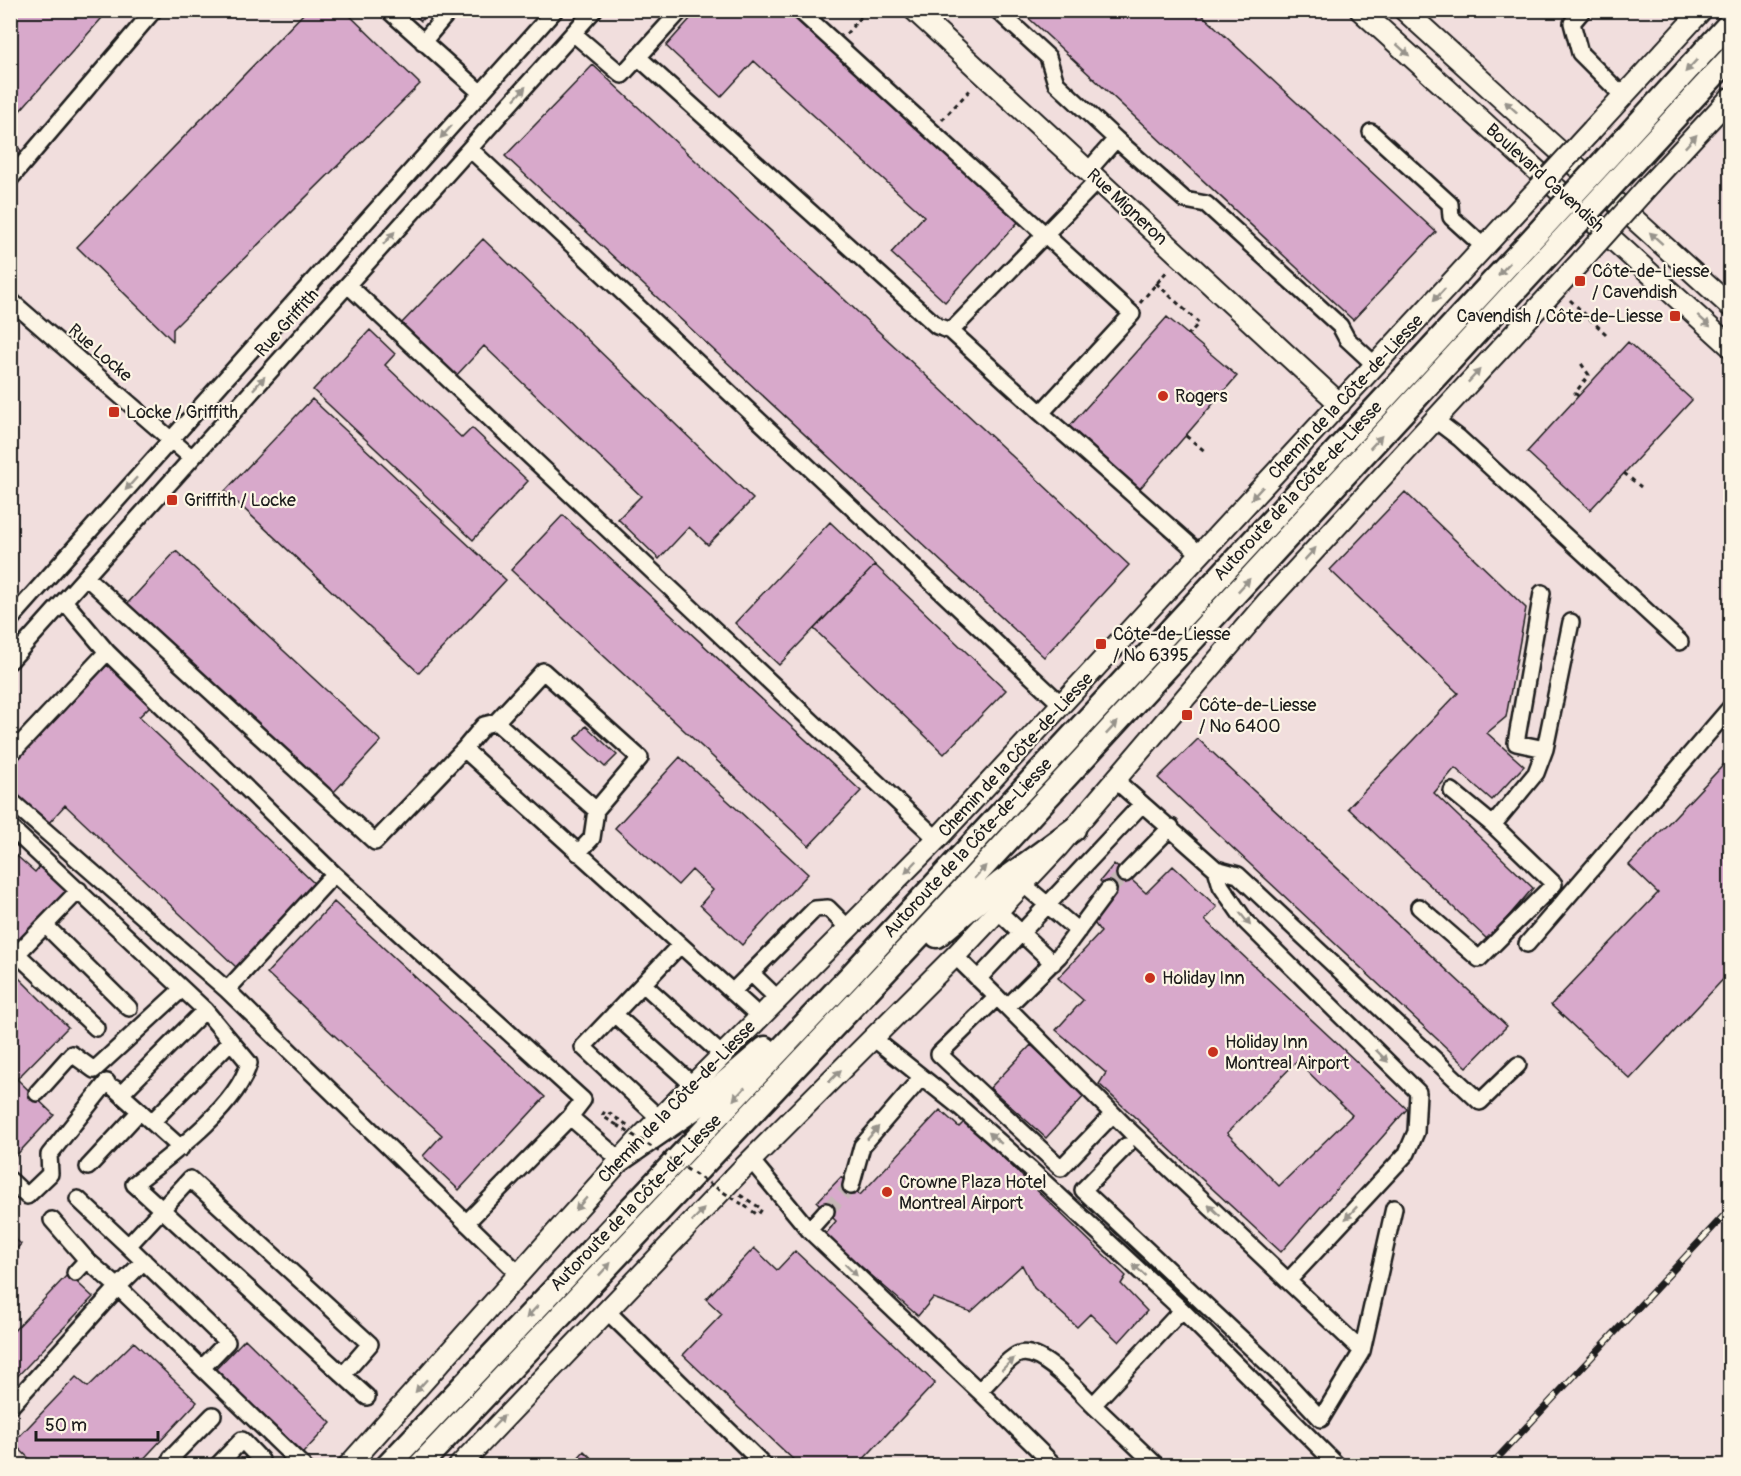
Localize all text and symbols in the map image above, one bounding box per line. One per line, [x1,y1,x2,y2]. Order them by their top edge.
one-way arrow [1395,43,1410,56]
one-way arrow [1685,58,1698,73]
one-way arrow [513,86,526,101]
one-way arrow [1504,101,1518,115]
street label: Boulevard Cavendish [1481,119,1609,237]
one-way arrow [439,125,453,140]
one-way arrow [1684,133,1698,148]
street label: Rue Migneron [1082,164,1172,250]
one-way arrow [382,231,395,246]
one-way arrow [1649,232,1664,245]
place label: Côte-de-Liesse / Cavendish [1592,260,1710,304]
one-way arrow [1498,261,1511,276]
marker: Côte-de-Liesse / Cavendish [1573,274,1587,288]
street label: Rue Griffith [250,284,324,362]
one-way arrow [1432,288,1446,303]
place label: Cavendish / Côte-de-Liesse [1456,305,1663,328]
marker: Cavendish / Côte-de-Liesse [1668,309,1682,323]
street label: Chemin de la Côte-de-Liesse [1264,310,1429,484]
one-way arrow [1696,314,1711,328]
street label: Rue Locke [63,319,137,387]
one-way arrow [1467,369,1481,384]
one-way arrow [252,376,266,391]
place label: Rogers [1175,385,1228,408]
marker: Rogers [1156,389,1170,403]
street label: Autoroute de la Côte-de-Liesse [1209,396,1388,586]
place label: Locke / Griffith [126,401,238,424]
marker: Locke / Griffith [107,405,121,419]
one-way arrow [1369,435,1382,450]
one-way arrow [125,476,138,492]
one-way arrow [1251,485,1264,500]
place label: Griffith / Locke [184,489,296,512]
marker: Griffith / Locke [165,493,179,507]
one-way arrow [1303,546,1317,561]
one-way arrow [1237,578,1251,593]
place label: Côte-de-Liesse / No 6395 [1113,623,1231,667]
marker: Côte-de-Liesse / No 6395 [1094,637,1108,651]
street label: Chemin de la Côte-de-Liesse [934,668,1099,842]
place label: Côte-de-Liesse / No 6400 [1199,694,1317,738]
marker: Côte-de-Liesse / No 6400 [1180,708,1194,722]
one-way arrow [1105,721,1119,736]
street label: Autoroute de la Côte-de-Liesse [879,753,1058,943]
one-way arrow [904,860,918,874]
one-way arrow [972,865,986,879]
one-way arrow [1238,911,1250,926]
place label: Holiday Inn [1162,967,1245,990]
marker: Holiday Inn [1143,971,1157,985]
street label: Chemin de la Côte-de-Liesse [593,1016,761,1188]
place label: Holiday Inn Montreal Airport [1225,1031,1350,1075]
marker: Holiday Inn Montreal Airport [1206,1045,1220,1059]
one-way arrow [1375,1049,1389,1063]
one-way arrow [827,1070,841,1084]
one-way arrow [733,1086,746,1101]
street label: Autoroute de la Côte-de-Liesse [545,1109,727,1296]
one-way arrow [866,1126,879,1141]
one-way arrow [988,1131,1003,1145]
place label: Crowne Plaza Hotel Montreal Airport [899,1171,1047,1215]
marker: Crowne Plaza Hotel Montreal Airport [880,1185,894,1199]
one-way arrow [575,1196,588,1211]
one-way arrow [1208,1204,1222,1218]
one-way arrow [1345,1205,1359,1219]
one-way arrow [690,1208,704,1222]
one-way arrow [598,1262,612,1277]
one-way arrow [844,1263,859,1277]
one-way arrow [1132,1264,1146,1278]
one-way arrow [525,1304,539,1319]
one-way arrow [1000,1357,1014,1371]
one-way arrow [414,1379,428,1394]
scale bar [36,1404,158,1442]
text: 50 m [45,1414,87,1437]
one-way arrow [491,1415,505,1430]

